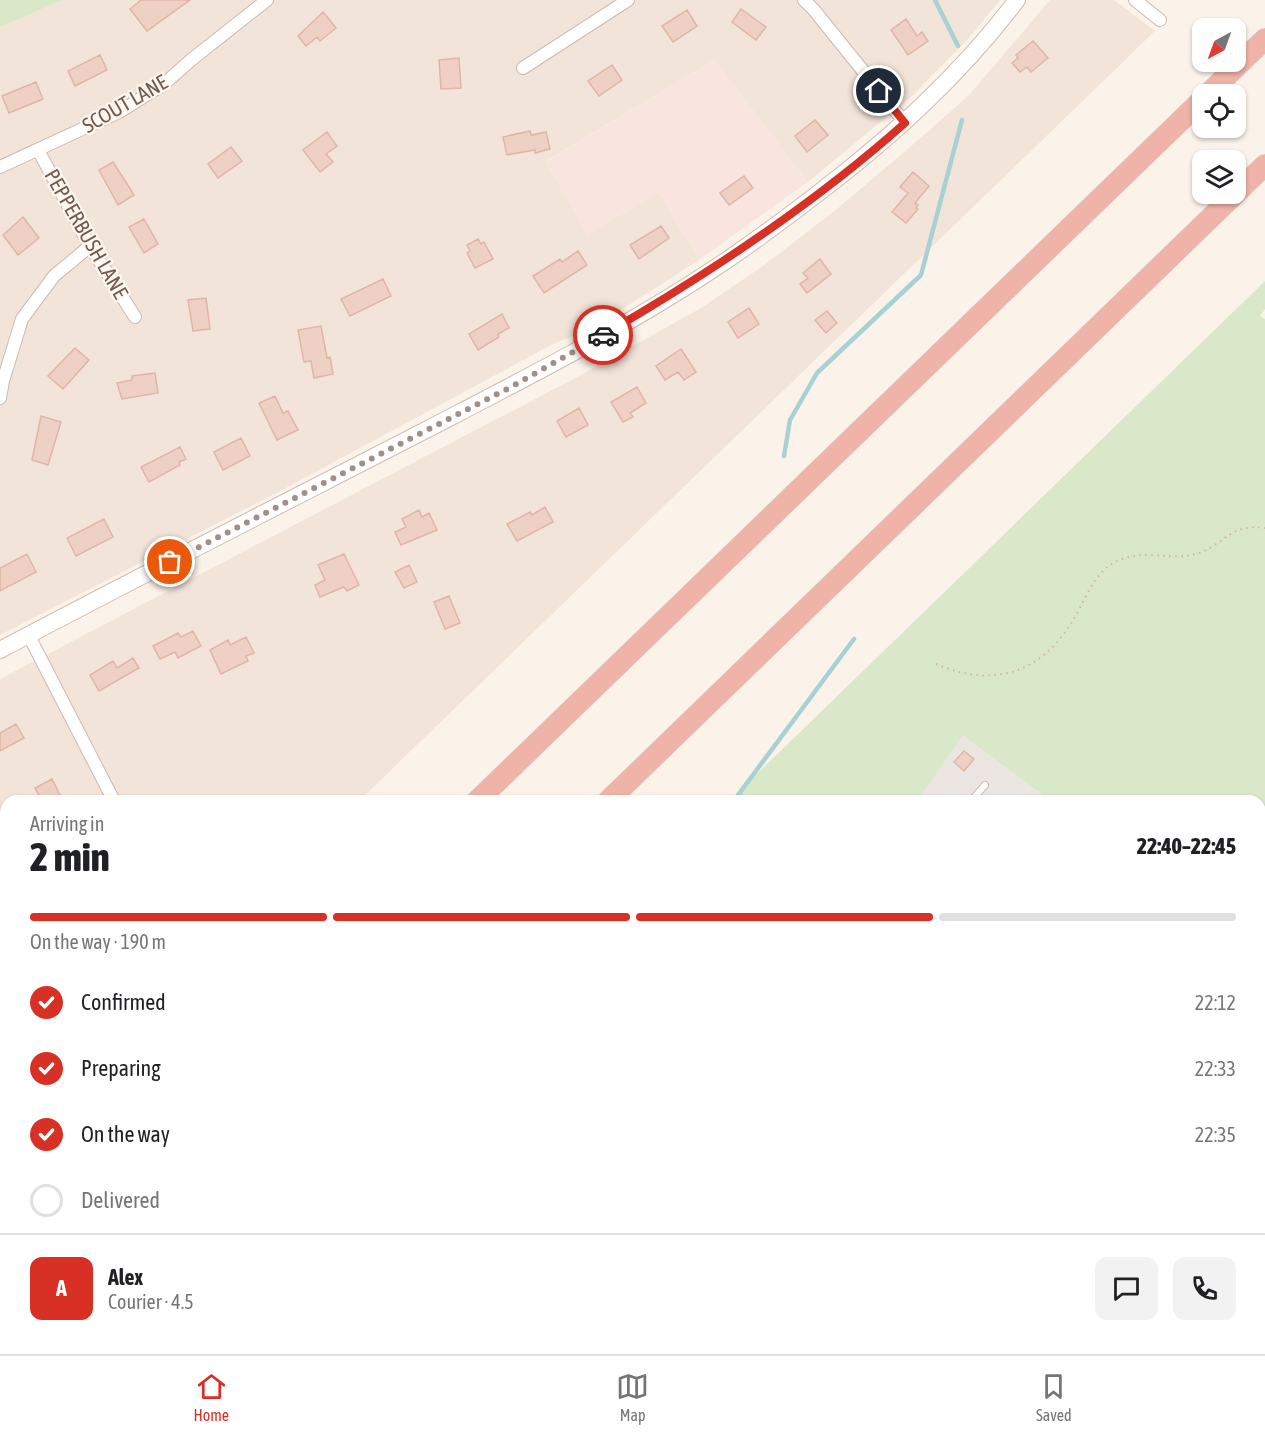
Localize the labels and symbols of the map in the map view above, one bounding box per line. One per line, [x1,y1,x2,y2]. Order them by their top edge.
north arrow [1192,18,1246,72]
pin [853,65,904,116]
street label: SCOUT LANE [78,69,171,137]
street label: PEPPERBUSH LANE [40,165,134,302]
courier [573,305,633,365]
pin [144,536,195,587]

